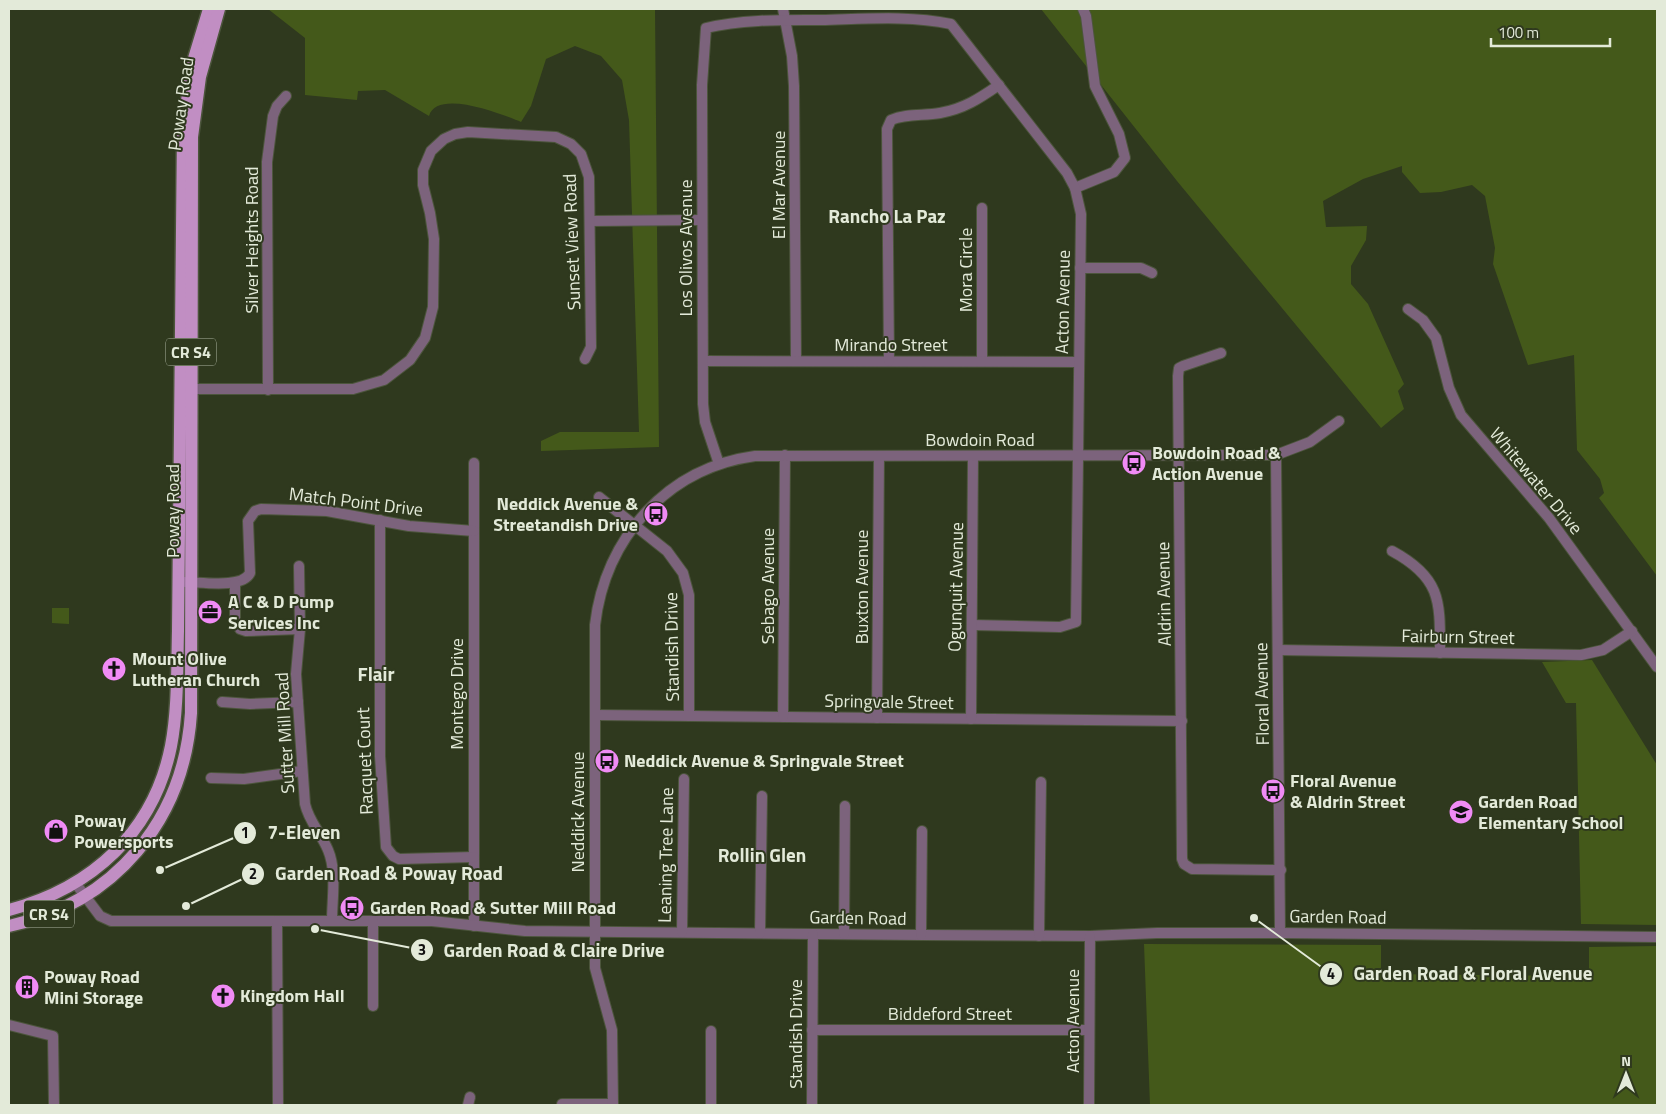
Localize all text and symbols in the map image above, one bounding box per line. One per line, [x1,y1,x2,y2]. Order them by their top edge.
scale bar [1491,15,1610,47]
text: 100 m [1498,21,1539,44]
street label: Poway Road [161,55,200,152]
street label: El Mar Avenue [765,131,792,239]
street label: Silver Heights Road [238,166,265,314]
street label: Sunset View Road [556,173,587,311]
street label: Los Olivos Avenue [672,180,699,316]
district label: Rancho La Paz [828,201,946,230]
street label: Mora Circle [952,228,979,312]
street label: Acton Avenue [1048,250,1077,354]
street label: Mirando Street [834,331,948,358]
road number: CR S4 [166,338,216,366]
street label: Whitewater Drive [1483,421,1589,540]
street label: Bowdoin Road [925,426,1035,453]
place label: Bowdoin Road & Action Avenue [1152,439,1281,487]
bus stop icon: Bowdoin Road & Action Avenue [1121,450,1147,476]
street label: Poway Road [159,464,186,558]
street label: Match Point Drive [287,480,425,523]
place label: Neddick Avenue & Streetandish Drive [493,490,638,538]
bus stop icon: Neddick Avenue & Streetandish Drive [643,501,669,527]
street label: Ogunquit Avenue [941,522,970,652]
street label: Sebago Avenue [754,528,781,644]
street label: Buxton Avenue [848,530,875,644]
street label: Aldrin Avenue [1149,542,1178,646]
place label: A C & D Pump Services Inc [228,588,334,636]
street label: Standish Drive [657,592,686,702]
office icon: A C & D Pump Services Inc [197,599,223,625]
street label: Fairburn Street [1401,622,1516,651]
street label: Montego Drive [443,638,470,750]
street label: Floral Avenue [1247,642,1276,746]
place label: Mount Olive Lutheran Church [132,645,260,693]
church icon: Mount Olive Lutheran Church [101,656,127,682]
district label: Flair [358,659,394,688]
street label: Sutter Mill Road [268,672,301,794]
street label: Springvale Street [824,687,955,716]
street label: Racquet Court [349,706,380,815]
place label: Neddick Avenue & Springvale Street [624,747,904,774]
bus stop icon: Neddick Avenue & Springvale Street [594,748,620,774]
street label: Neddick Avenue [564,752,591,872]
place label: Floral Avenue & Aldrin Street [1290,767,1406,815]
bus stop icon: Floral Avenue & Aldrin Street [1260,778,1286,804]
street label: Leaning Tree Lane [651,787,680,923]
place label: Garden Road Elementary School [1478,788,1623,836]
school or university icon: Garden Road Elementary School [1448,799,1474,825]
place label: Poway Powersports [74,807,174,855]
callout: 7-Eleven [232,816,351,850]
text: 7-Eleven [267,817,341,846]
shop icon: Poway Powersports [43,818,69,844]
text: 1 [241,821,249,844]
district label: Rollin Glen [718,840,806,869]
callout: Garden Road & Poway Road [240,857,513,891]
text: Garden Road & Poway Road [275,858,503,887]
text: 2 [249,862,257,885]
place label: Garden Road & Sutter Mill Road [370,894,616,921]
bus stop icon: Garden Road & Sutter Mill Road [339,895,365,921]
road number: CR S4 [24,901,74,928]
street label: Garden Road [1289,902,1387,931]
street label: Garden Road [809,903,907,932]
callout: Garden Road & Claire Drive [409,933,675,967]
text: Garden Road & Claire Drive [444,935,665,964]
text: 3 [418,938,426,961]
callout: Garden Road & Floral Avenue [1319,957,1603,991]
text: Garden Road & Floral Avenue [1353,958,1593,987]
text: 4 [1327,962,1335,985]
place label: Poway Road Mini Storage [44,963,143,1011]
street label: Acton Avenue [1059,969,1086,1073]
building icon: Poway Road Mini Storage [14,974,40,1000]
street label: Standish Drive [782,979,809,1089]
place label: Kingdom Hall [240,982,345,1009]
church icon: Kingdom Hall [210,983,236,1009]
street label: Biddeford Street [888,1000,1013,1027]
north arrow [1601,1049,1651,1099]
text: N [1621,1050,1631,1071]

